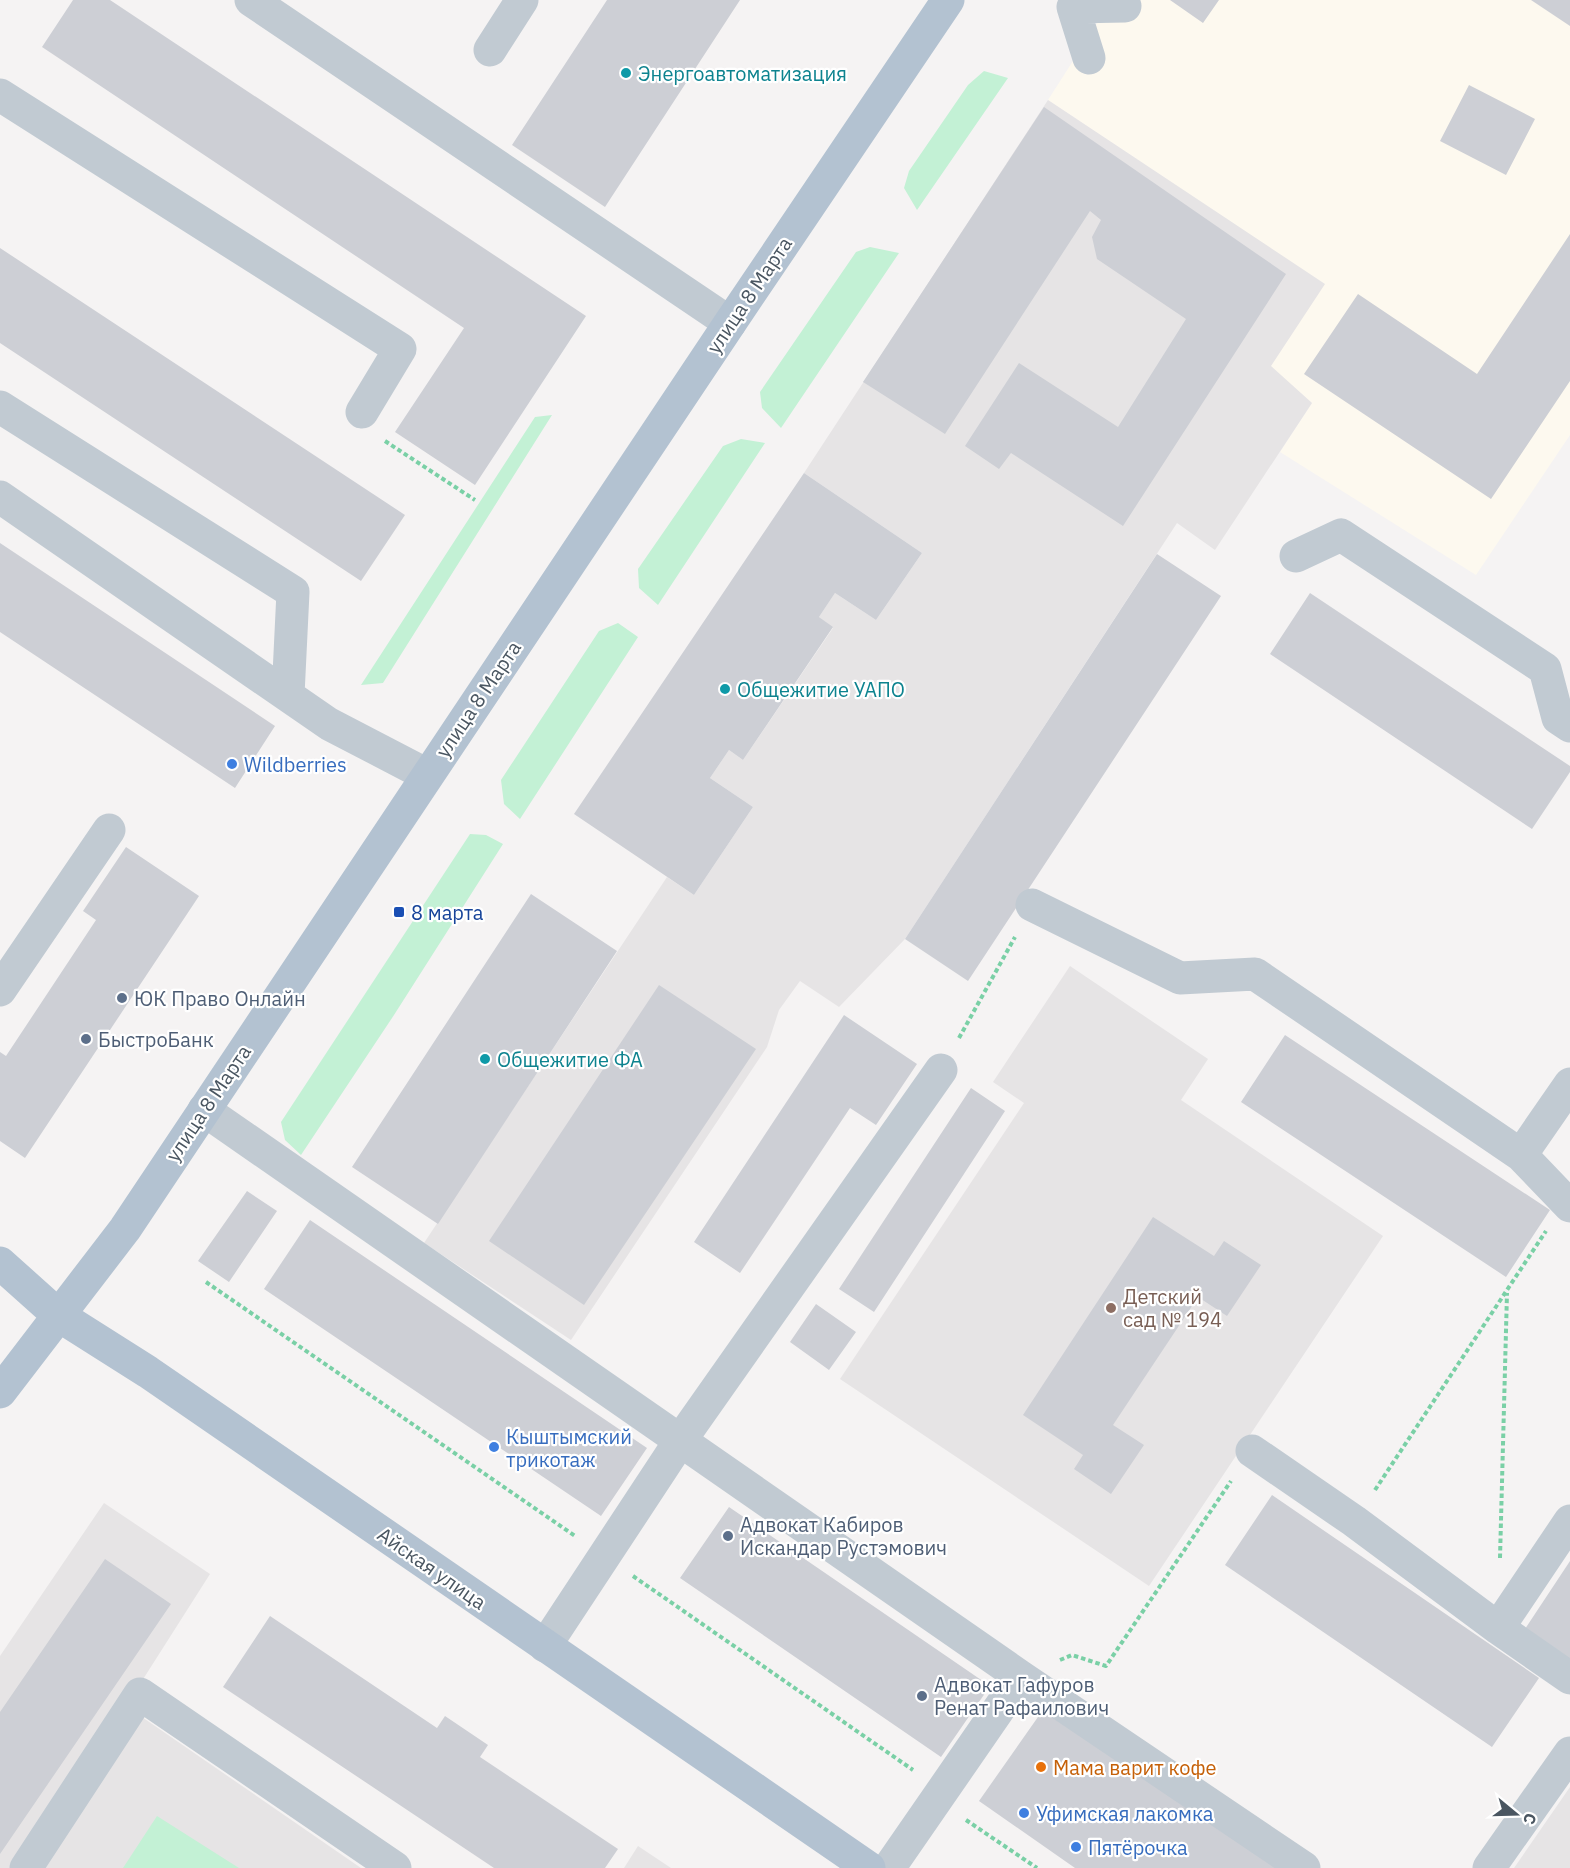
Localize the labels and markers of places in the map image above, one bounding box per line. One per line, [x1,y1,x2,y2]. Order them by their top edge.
place label: Энергоавтоматизация [638,60,847,87]
marker: Энергоавтоматизация [619,66,633,80]
place label: Общежитие УАПО [737,676,905,703]
marker: Общежитие УАПО [718,682,732,696]
place label: Wildberries [244,751,347,778]
marker: Wildberries [225,757,239,771]
place label: 8 марта [411,899,484,926]
marker: 8 марта [392,905,406,919]
place label: ЮК Право Онлайн [134,985,306,1012]
marker: ЮК Право Онлайн [115,991,129,1005]
place label: БыстроБанк [98,1026,214,1053]
marker: БыстроБанк [79,1032,93,1046]
place label: Общежитие ФА [497,1046,643,1073]
marker: Общежитие ФА [478,1052,492,1066]
place label: Детский сад № 194 [1123,1283,1222,1333]
marker: Детский сад № 194 [1104,1301,1118,1315]
place label: Кыштымский трикотаж [506,1423,632,1473]
marker: Кыштымский трикотаж [487,1440,501,1454]
place label: Адвокат Кабиров Искандар Рустэмович [740,1511,947,1561]
marker: Адвокат Кабиров Искандар Рустэмович [721,1529,735,1543]
place label: Адвокат Гафуров Ренат Рафаилович [934,1671,1109,1721]
marker: Адвокат Гафуров Ренат Рафаилович [915,1689,929,1703]
place label: Мама варит кофе [1053,1754,1216,1781]
marker: Мама варит кофе [1034,1760,1048,1774]
place label: Уфимская лакомка [1036,1800,1214,1827]
marker: Уфимская лакомка [1017,1806,1031,1820]
place label: Пятёрочка [1088,1834,1188,1861]
marker: Пятёрочка [1069,1840,1083,1854]

